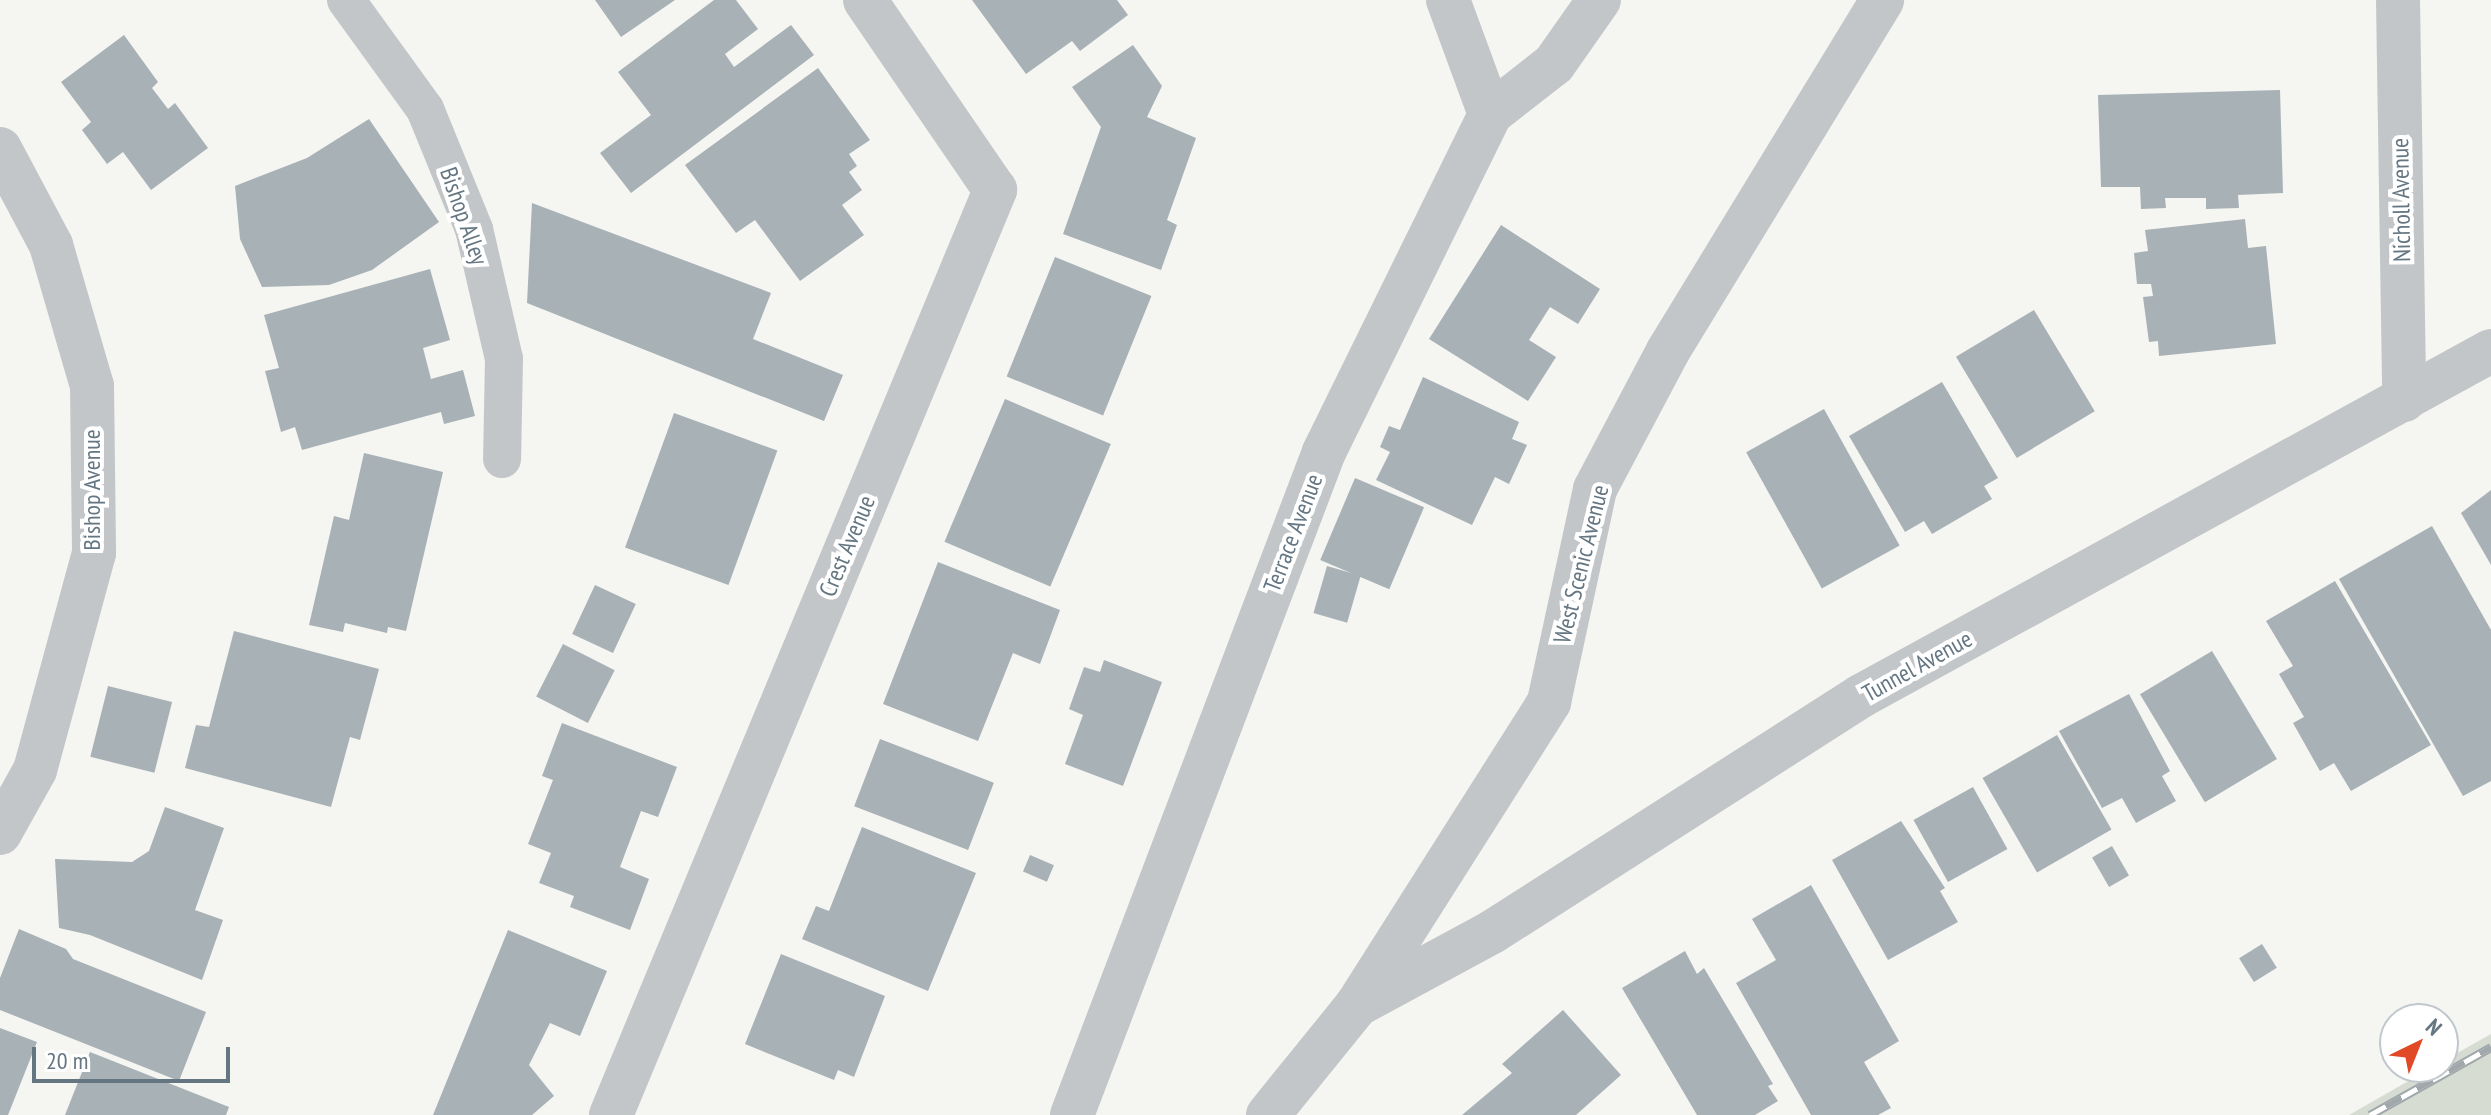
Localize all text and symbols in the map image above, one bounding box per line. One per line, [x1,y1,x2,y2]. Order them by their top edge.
street label: Nicholl Avenue [2386,137,2416,263]
street label: Bishop Alley [434,163,494,269]
street label: Bishop Avenue [78,429,106,551]
street label: Terrace Avenue [1257,470,1329,596]
street label: West Scenic Avenue [1547,481,1615,647]
street label: Crest Avenue [813,491,881,601]
street label: Tunnel Avenue [1857,624,1977,708]
north arrow [2379,1003,2459,1083]
text: N [2420,1013,2448,1041]
scale bar [36,1031,234,1081]
text: 20 m [46,1045,88,1076]

